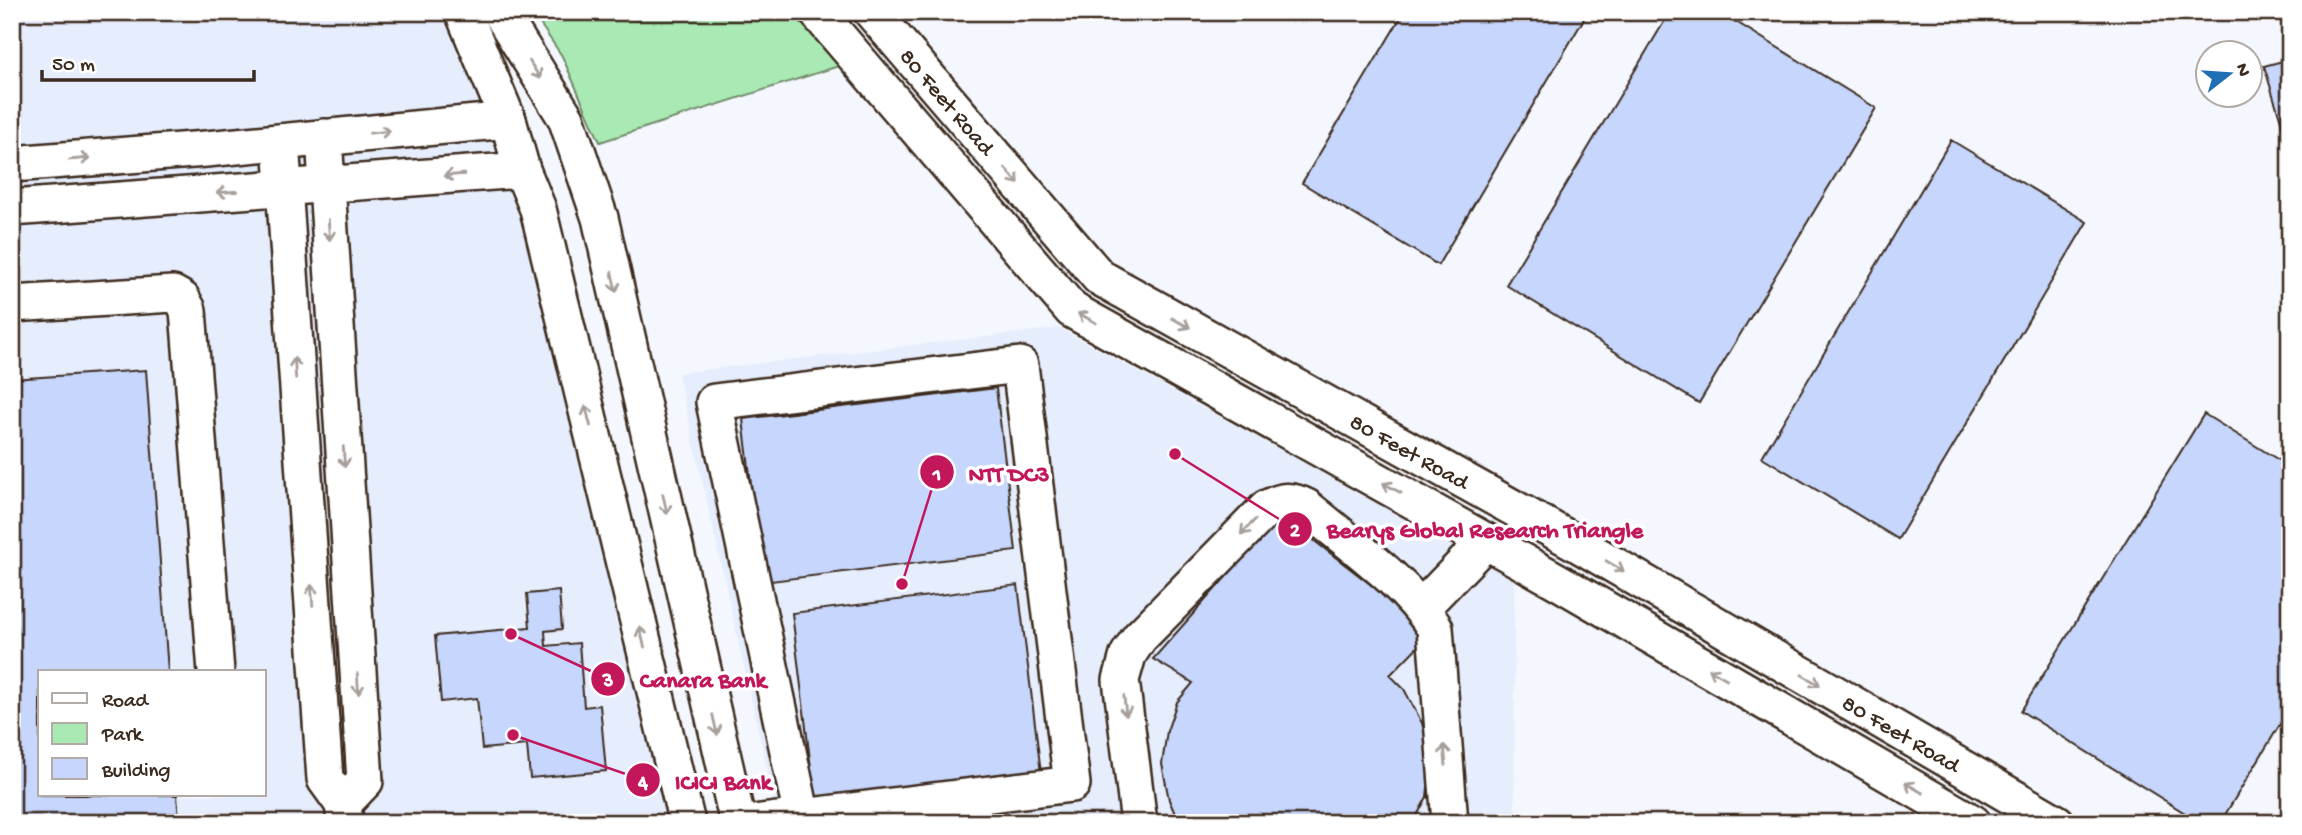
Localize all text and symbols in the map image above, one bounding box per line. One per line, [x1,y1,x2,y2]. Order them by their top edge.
scale bar [42,38,254,82]
north arrow [2194,38,2264,108]
street label: 80 Feet Road [892,44,1000,163]
text: 50 m [52,54,95,79]
one-way arrow [529,60,543,80]
text: N [2229,61,2255,79]
one-way arrow [368,125,391,138]
one-way arrow [68,152,91,165]
one-way arrow [1004,166,1020,184]
one-way arrow [443,169,466,182]
one-way arrow [217,186,239,199]
one-way arrow [323,218,336,241]
one-way arrow [608,270,622,293]
one-way arrow [1077,311,1098,324]
one-way arrow [1170,317,1191,330]
one-way arrow [288,357,301,380]
one-way arrow [581,406,594,428]
street label: 80 Feet Road [1344,410,1474,498]
one-way arrow [337,445,350,468]
callout: NTT DC3 [919,450,1063,495]
text: NTT DC3 [969,462,1049,491]
text: 1 [932,464,941,489]
one-way arrow [1383,481,1403,495]
one-way arrow [659,492,672,514]
callout: Bearys Global Research Triangle [1277,507,1657,552]
one-way arrow [1239,518,1256,535]
text: Bearys Global Research Triangle [1326,518,1645,547]
text: 2 [1290,520,1301,545]
one-way arrow [1604,559,1624,573]
one-way arrow [305,584,318,607]
one-way arrow [635,627,648,649]
callout: Canara Bank [590,657,780,702]
one-way arrow [1708,667,1728,681]
text: Canara Bank [640,668,769,697]
legend [38,670,266,796]
text: 3 [602,670,614,695]
one-way arrow [352,672,365,695]
one-way arrow [1801,673,1821,687]
text: Road [102,690,150,715]
street label: 80 Feet Road [1836,691,1965,781]
one-way arrow [1118,694,1131,717]
one-way arrow [709,713,723,736]
text: Park [101,724,145,749]
one-way arrow [1438,744,1451,767]
callout: ICICI Bank [626,758,786,803]
text: Building [101,760,171,785]
text: ICICI Bank [675,770,775,799]
text: 4 [637,772,649,797]
one-way arrow [1905,781,1925,795]

